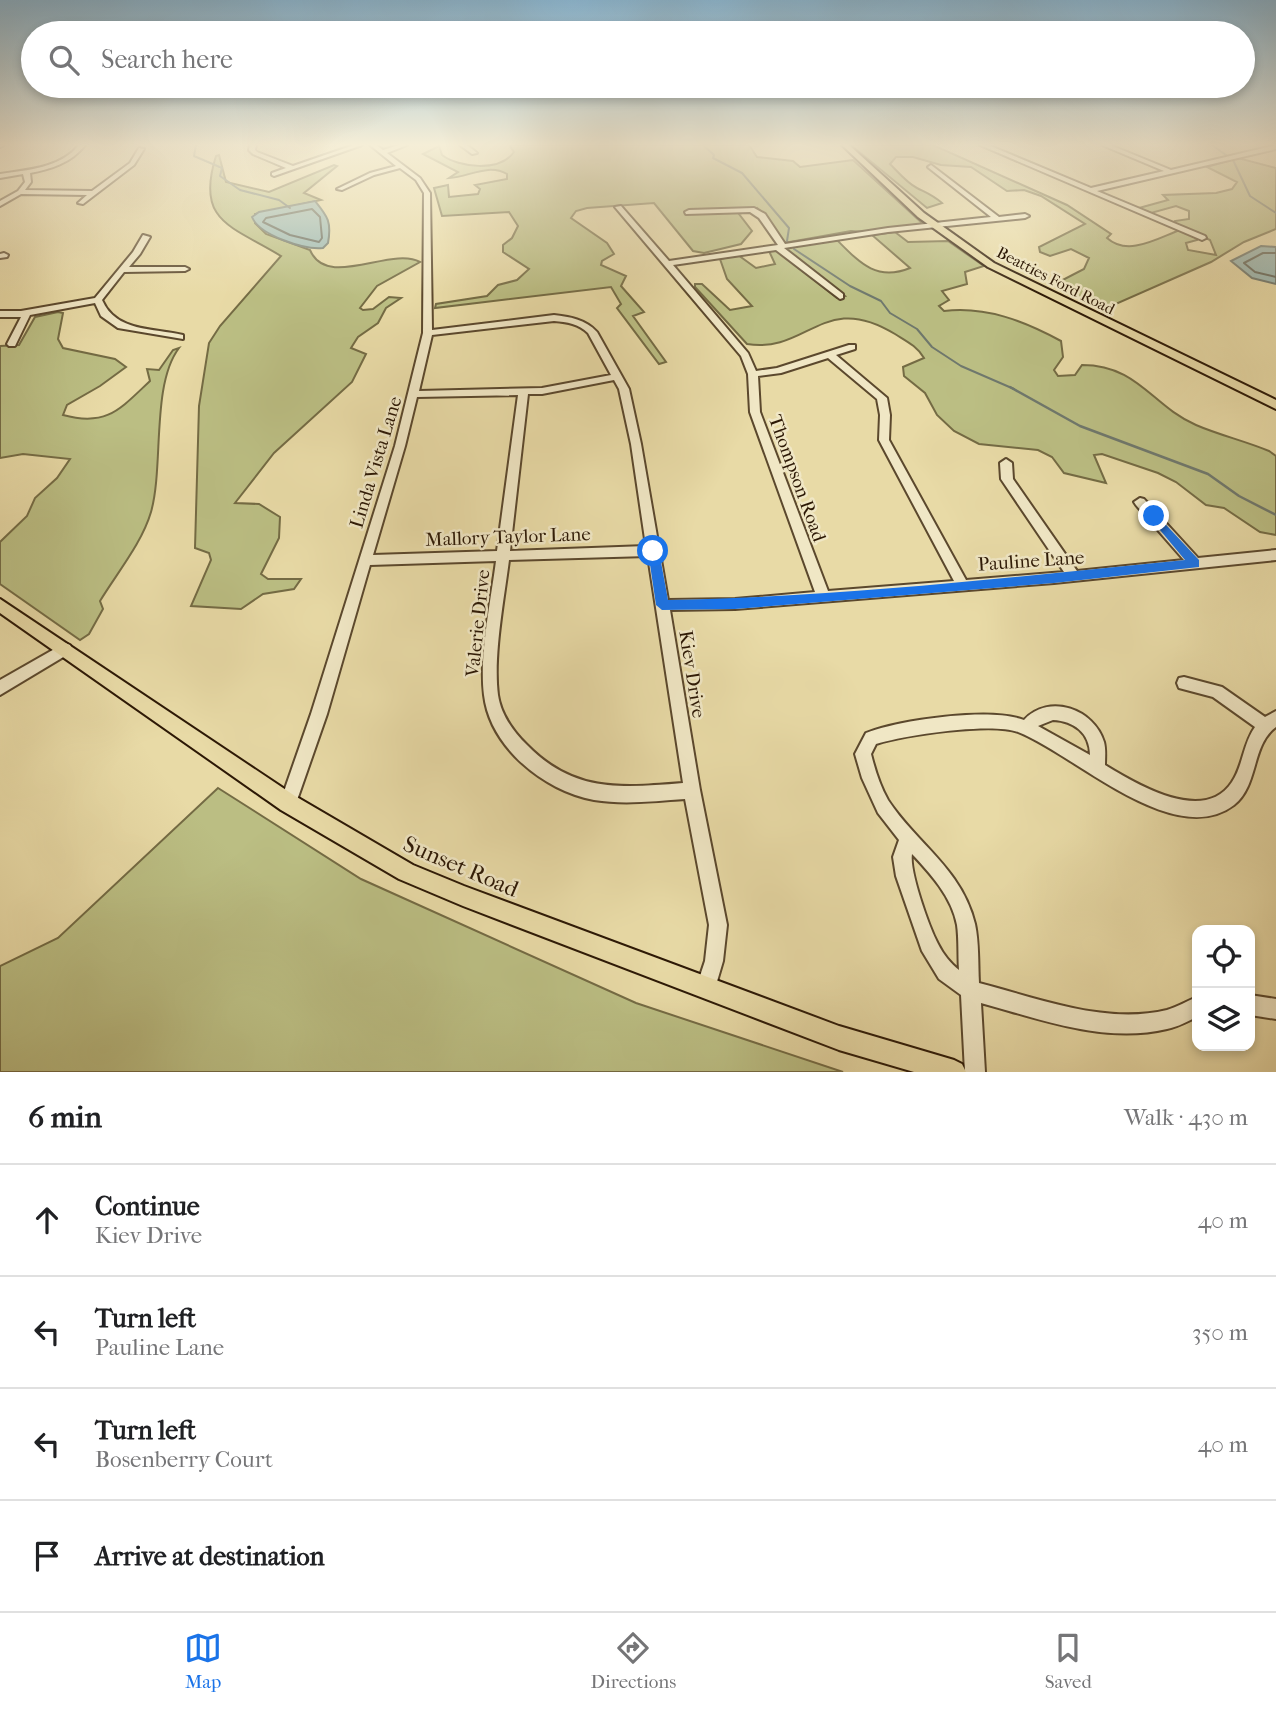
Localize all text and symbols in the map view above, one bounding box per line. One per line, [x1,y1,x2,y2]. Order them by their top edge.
search box [21,21,1255,98]
icon: search [45,41,83,79]
text: Search here [101,44,233,75]
street label: Beatties Ford Road [994,242,1118,319]
street label: Linda Vista Lane [345,394,406,531]
street label: Thompson Road [764,412,830,545]
route end [1138,500,1169,531]
street label: Mallory Taylor Lane [425,523,591,551]
route start [637,535,668,566]
street label: Pauline Lane [977,546,1085,576]
street label: Valerie Drive [461,568,495,679]
street label: Kiev Drive [674,629,710,720]
street label: Sunset Road [399,830,523,903]
map controls [1192,925,1255,1051]
button: locate [1192,925,1255,988]
button: layers [1192,988,1255,1051]
text: 6 min [28,1100,102,1135]
text: Walk · 430 m [1124,1104,1248,1131]
text: Continue [95,1191,200,1222]
icon: ahead [28,1201,66,1239]
text: 40 m [1198,1207,1248,1234]
text: Kiev Drive [95,1222,202,1249]
text: Turn left [95,1303,196,1334]
icon: left [28,1313,66,1351]
text: 350 m [1192,1319,1248,1346]
text: Pauline Lane [95,1334,224,1361]
text: Turn left [95,1415,196,1446]
icon: left [28,1425,66,1463]
text: 40 m [1198,1431,1248,1458]
text: Bosenberry Court [95,1446,273,1473]
icon: arrive [28,1537,66,1575]
text: Arrive at destination [95,1541,325,1572]
tab: Map [184,1629,222,1693]
tab: Directions [591,1629,676,1693]
tab: Saved [1045,1629,1092,1693]

